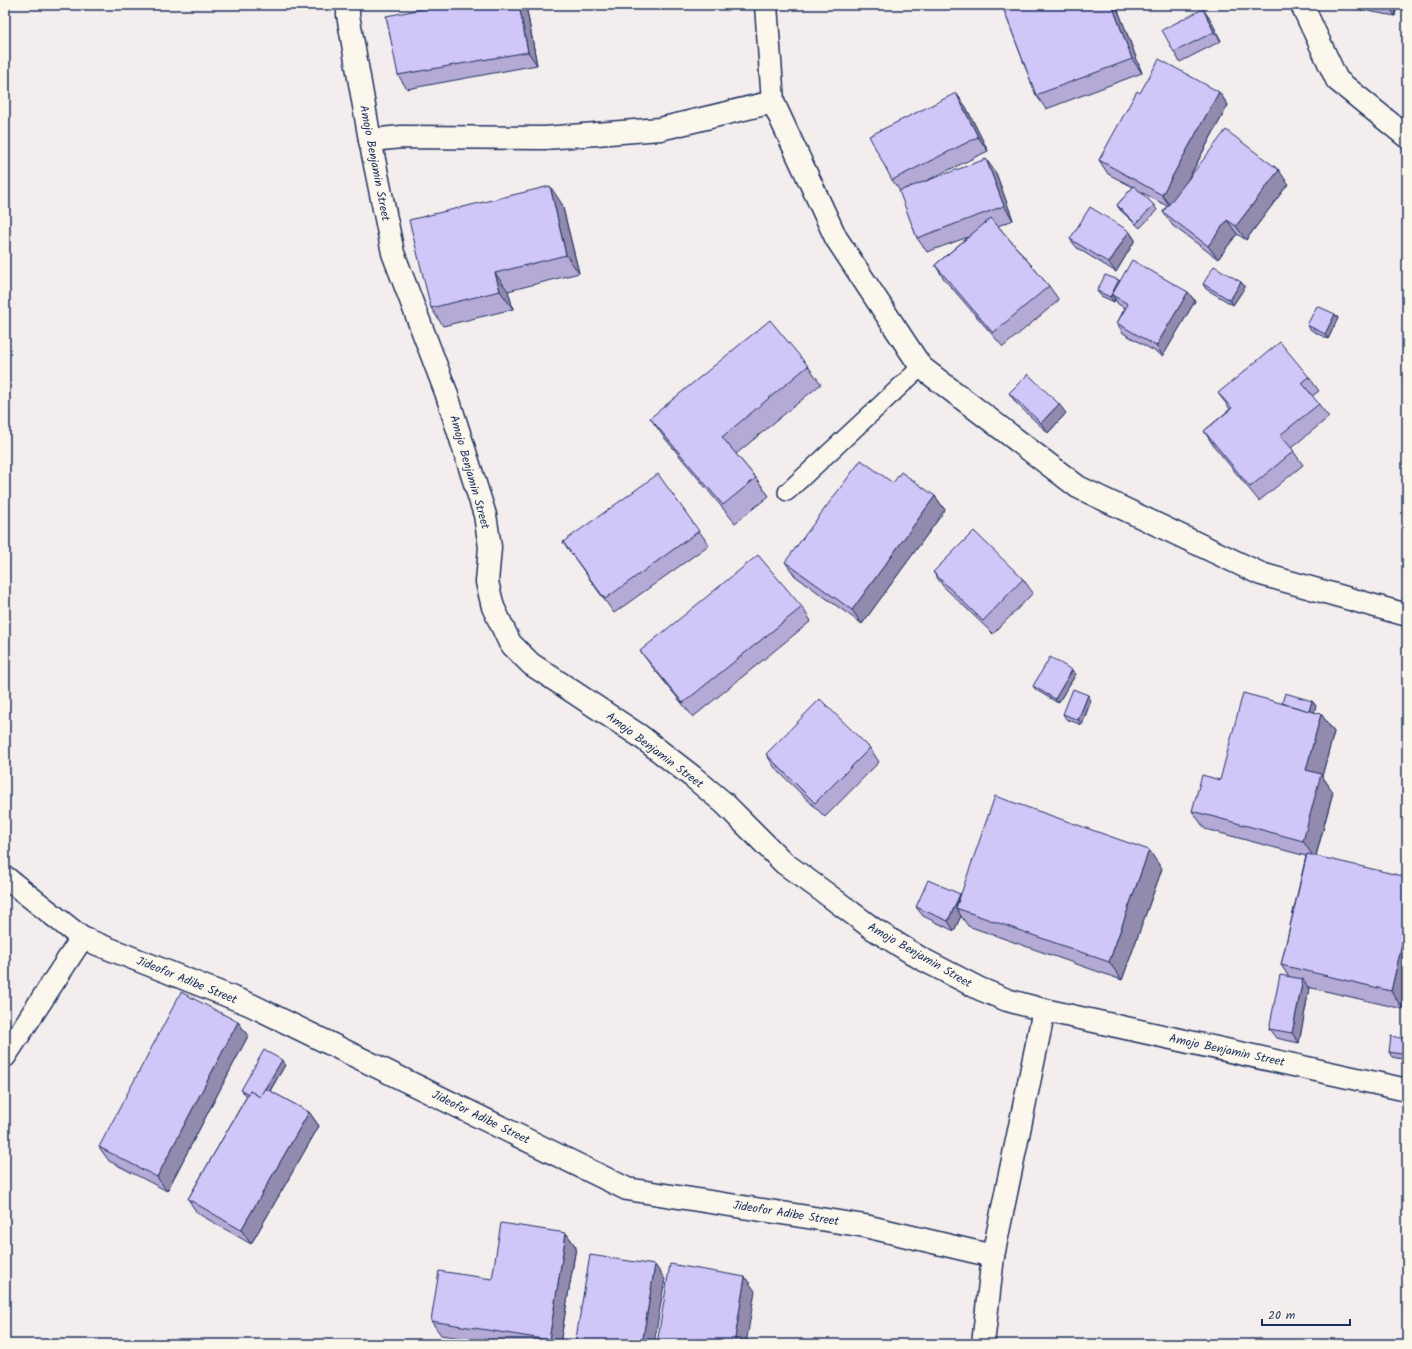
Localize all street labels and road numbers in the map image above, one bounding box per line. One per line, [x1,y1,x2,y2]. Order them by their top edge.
street label: Amojo Benjamin Street [354,103,395,223]
street label: Amojo Benjamin Street [444,413,495,532]
street label: Amojo Benjamin Street [602,707,708,794]
street label: Amojo Benjamin Street [864,918,976,993]
street label: Jideofor Adibe Street [134,952,240,1009]
street label: Amojo Benjamin Street [1167,1029,1287,1072]
street label: Jideofor Adibe Street [428,1085,533,1150]
street label: Jideofor Adibe Street [732,1196,841,1231]

